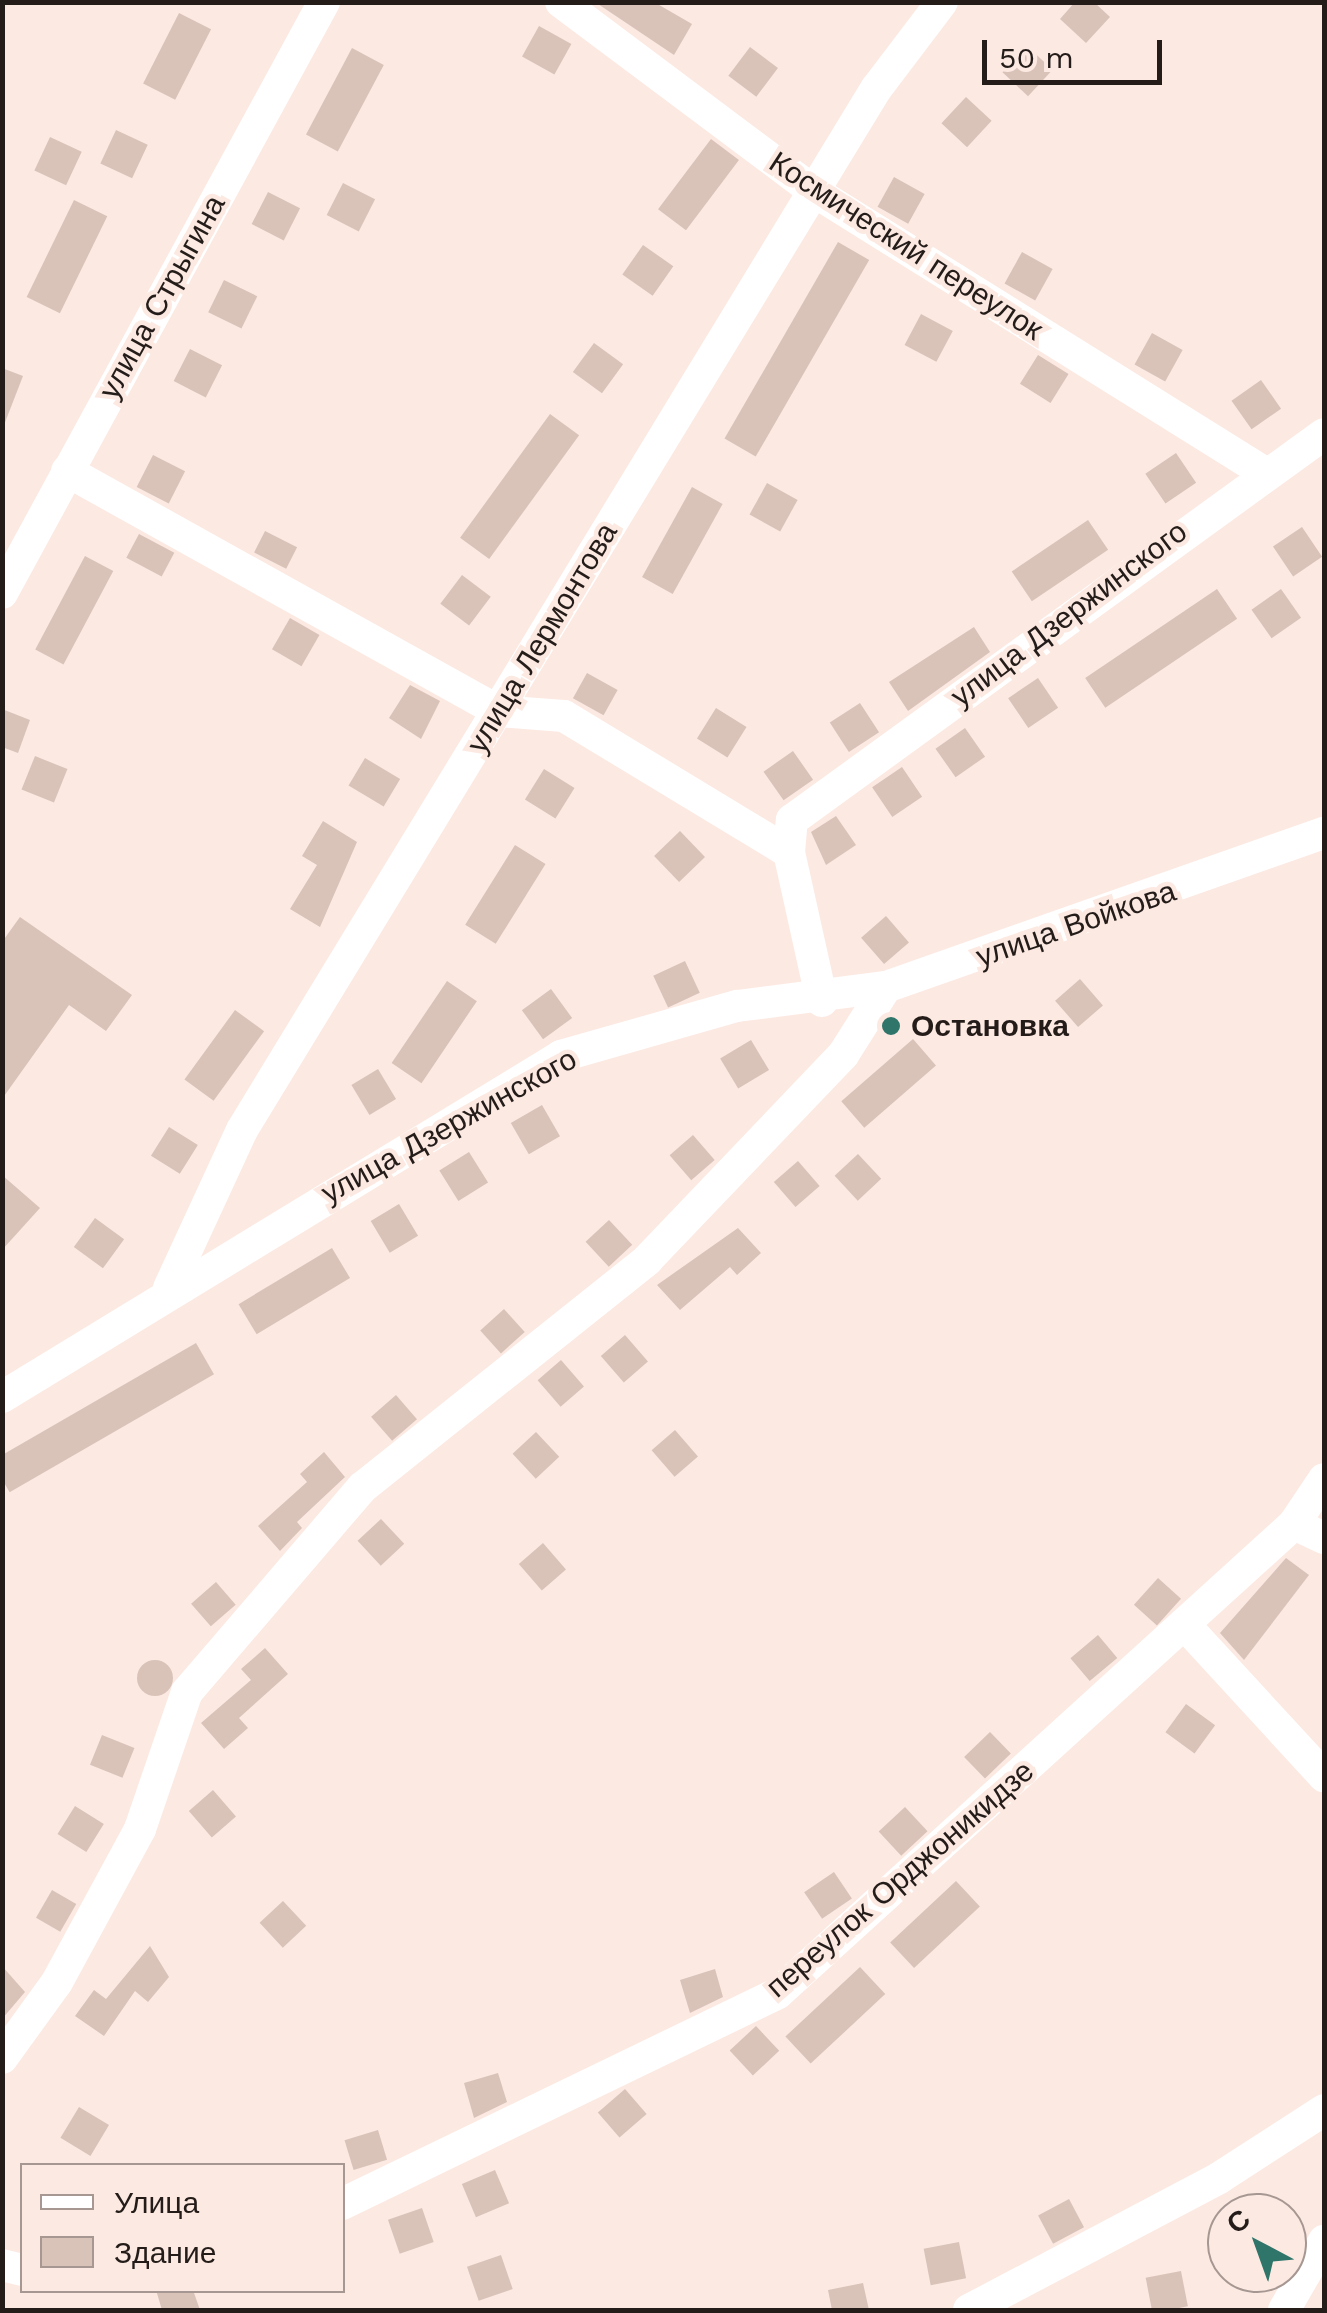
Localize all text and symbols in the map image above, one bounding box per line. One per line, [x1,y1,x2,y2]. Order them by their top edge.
scale bar [987,20,1167,82]
text: 50 m [999,40,1074,75]
street label: Космический переулок [763,144,1049,348]
street label: улица Стрыгина [91,189,233,405]
street label: улица Дзержинского [944,513,1194,715]
street label: улица Лермонтова [459,516,625,760]
street label: улица Войкова [972,873,1180,975]
place label: Остановка [911,1008,1069,1044]
marker: Остановка [880,1015,902,1037]
street label: улица Дзержинского [315,1041,583,1211]
street label: переулок Орджоникидзе [759,1753,1041,2005]
legend [20,2163,345,2293]
text: Улица [114,2185,199,2220]
north arrow [1207,2193,1307,2293]
text: С [1220,2202,1257,2241]
text: Здание [114,2235,216,2270]

